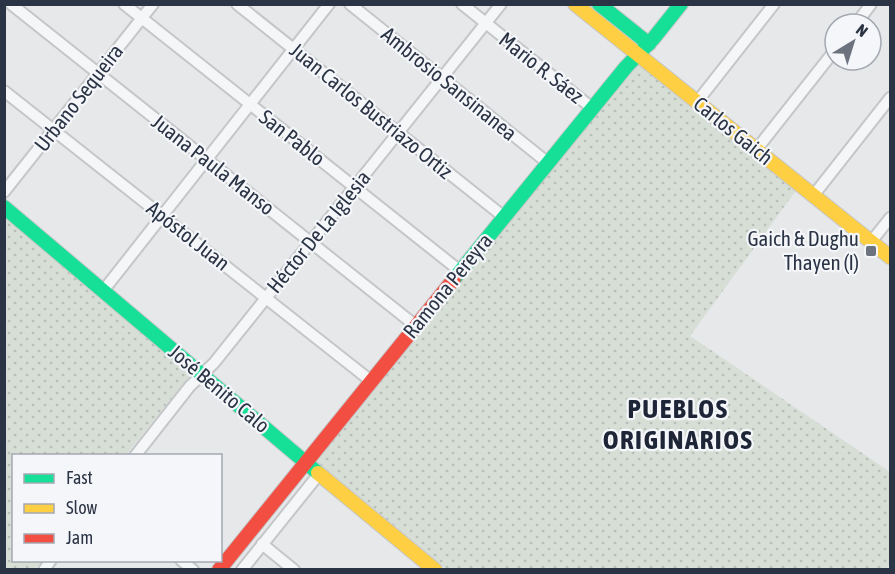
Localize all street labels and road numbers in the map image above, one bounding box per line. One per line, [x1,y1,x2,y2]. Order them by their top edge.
street label: Ambrosio Sansinanea [377,21,522,145]
street label: Mario R. Sáez [495,27,589,108]
street label: Juan Carlos Bustriazo Ortiz [286,37,458,183]
street label: Urbano Sequeira [29,39,128,156]
street label: Carlos Gaich [689,91,778,169]
street label: San Pablo [255,104,330,170]
street label: Juana Paula Manso [148,109,280,219]
street label: Héctor De La Iglesia [262,165,375,297]
street label: Apóstol Juan [142,195,235,275]
street label: Ramona Pereyra [398,228,497,342]
street label: José Benito Calo [164,339,275,437]

